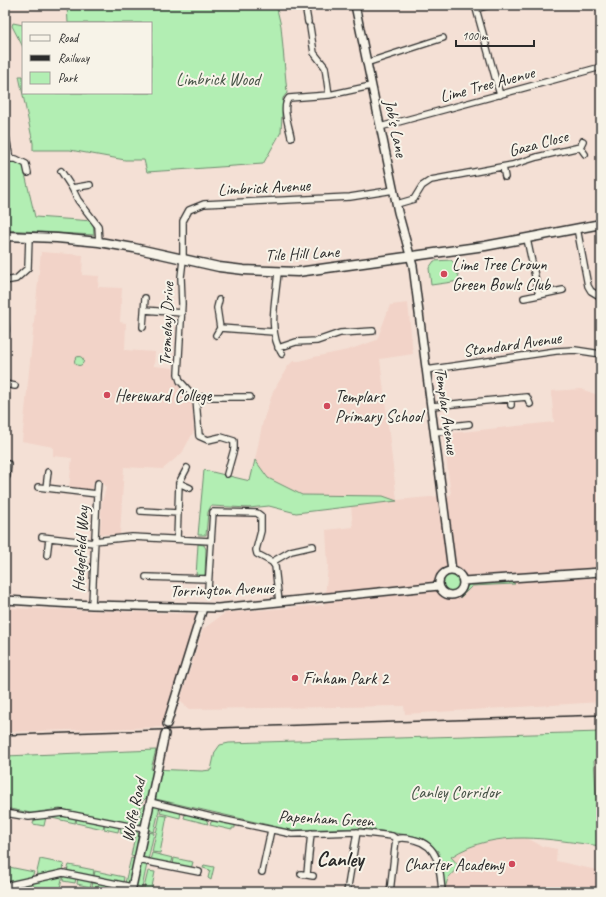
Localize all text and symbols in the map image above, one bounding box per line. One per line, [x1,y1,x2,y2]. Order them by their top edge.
legend [22,22,152,94]
scale bar [456,22,534,48]
text: 100 m [462,28,489,44]
text: Road [58,30,80,46]
text: Railway [58,50,90,66]
street label: Lime Tree Avenue [438,61,538,107]
park label: Limbrick Wood [176,69,262,90]
text: Park [58,70,79,86]
street label: Job's Lane [379,96,412,160]
street label: Gaza Close [506,125,571,161]
street label: Limbrick Avenue [217,175,312,200]
street label: Tile Hill Lane [265,241,341,266]
place label: Lime Tree Crown Green Bowls Club [452,254,552,295]
marker: Lime Tree Crown Green Bowls Club [439,269,449,279]
street label: Tremelay Drive [155,280,179,366]
street label: Standard Avenue [462,327,564,362]
street label: Templar Avenue [430,367,463,457]
place label: Hereward College [115,385,213,406]
place label: Templars Primary School [335,386,425,427]
marker: Hereward College [102,390,112,400]
marker: Templars Primary School [322,401,332,411]
street label: Hedgefield Way [68,504,93,592]
street label: Torrington Avenue [170,577,276,602]
place label: Finham Park 2 [303,668,390,689]
marker: Finham Park 2 [290,673,300,683]
street label: Wolfe Road [117,774,151,844]
park label: Canley Corridor [410,782,502,803]
street label: Papenham Green [278,806,376,832]
district label: Canley [317,846,366,872]
place label: Charter Academy [404,854,505,875]
marker: Charter Academy [507,859,517,869]

